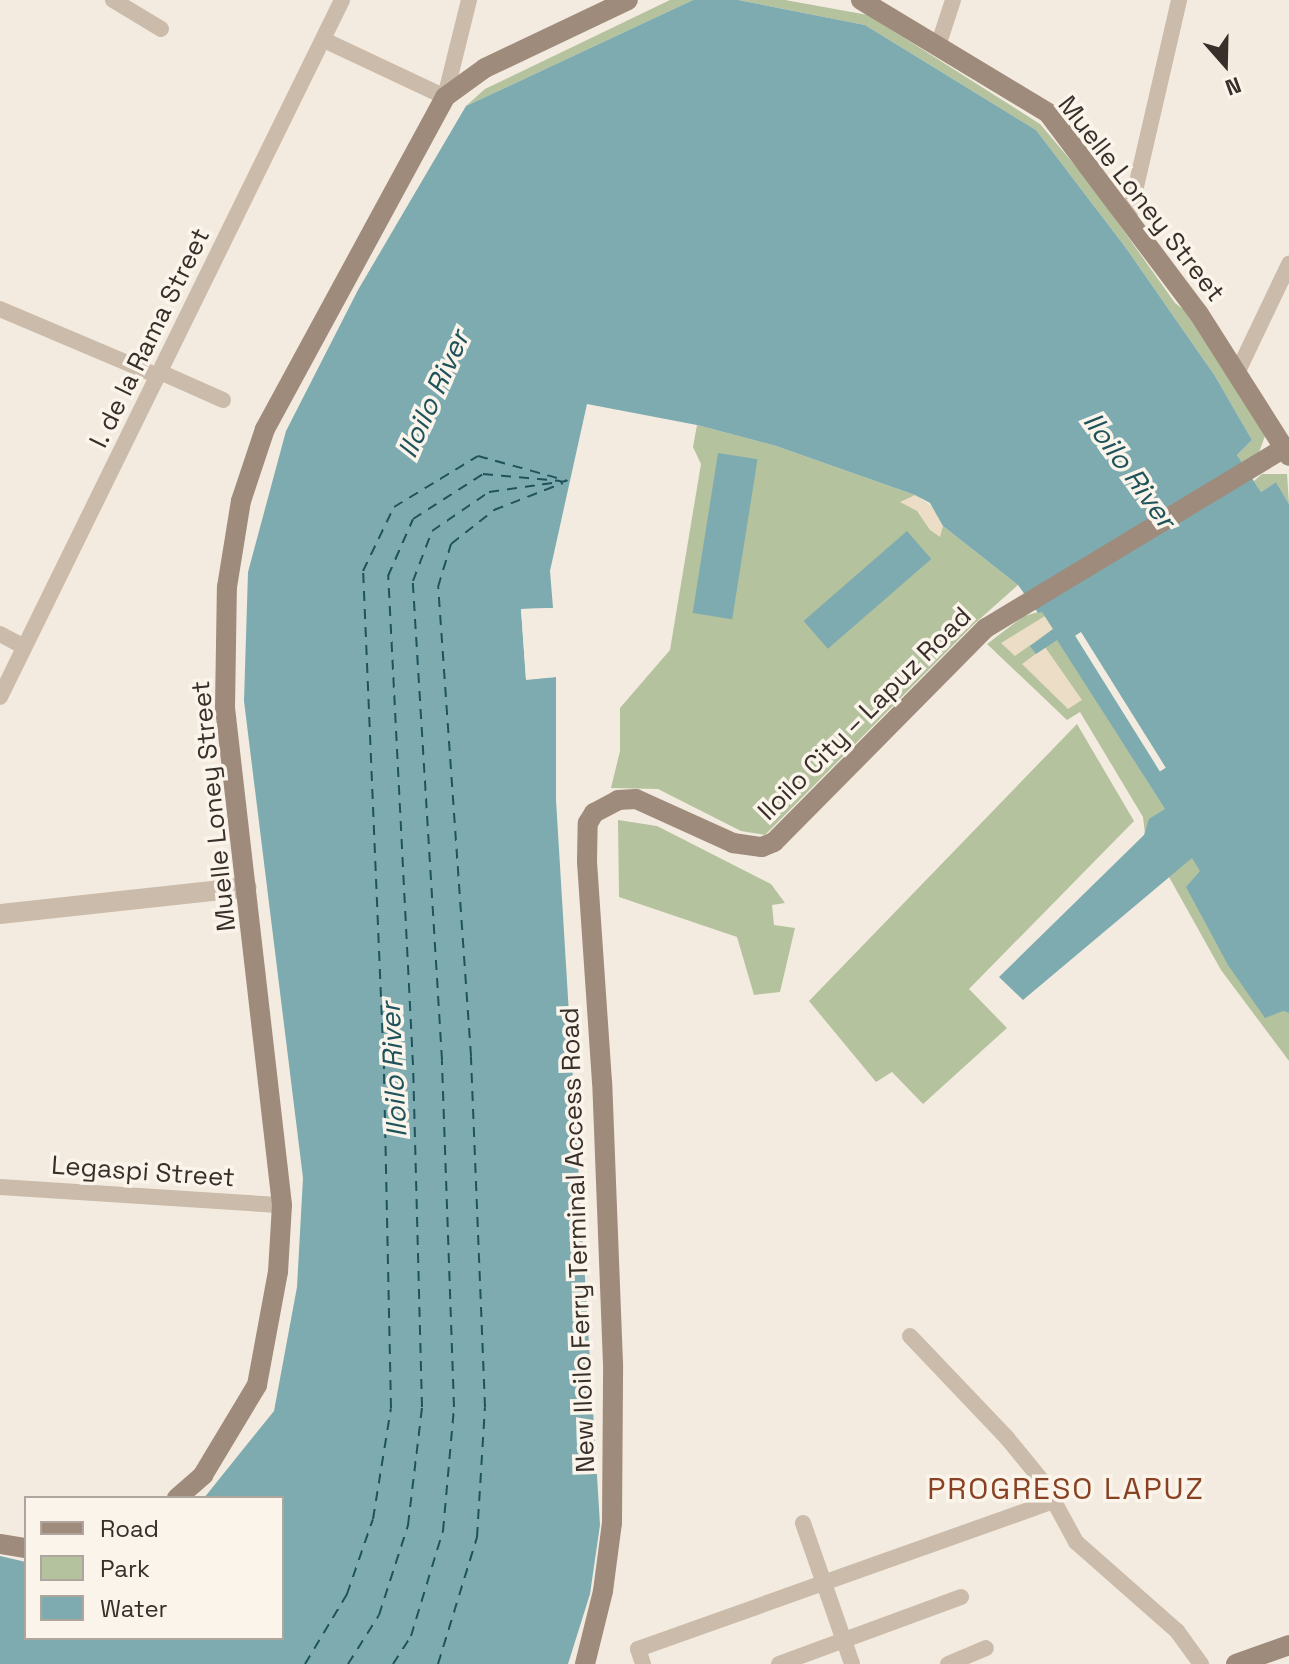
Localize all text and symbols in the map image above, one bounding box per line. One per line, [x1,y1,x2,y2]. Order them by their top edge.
north arrow [1185,24,1265,104]
text: N [1221,71,1245,102]
street label: Muelle Loney Street [1051,90,1231,308]
street label: I. de la Rama Street [83,223,217,453]
water label: Iloilo River [390,325,476,463]
water label: Iloilo River [1077,405,1183,535]
street label: Iloilo City – Lapuz Road [751,600,979,828]
street label: Muelle Loney Street [185,679,243,933]
water label: Iloilo River [373,1002,413,1138]
street label: New Iloilo Ferry Terminal Access Road [554,1006,602,1474]
street label: Legaspi Street [50,1150,236,1194]
district label: PROGRESO LAPUZ [927,1471,1205,1507]
legend [24,1496,284,1640]
text: Road [100,1513,159,1544]
text: Park [100,1553,150,1584]
text: Water [100,1593,168,1624]

